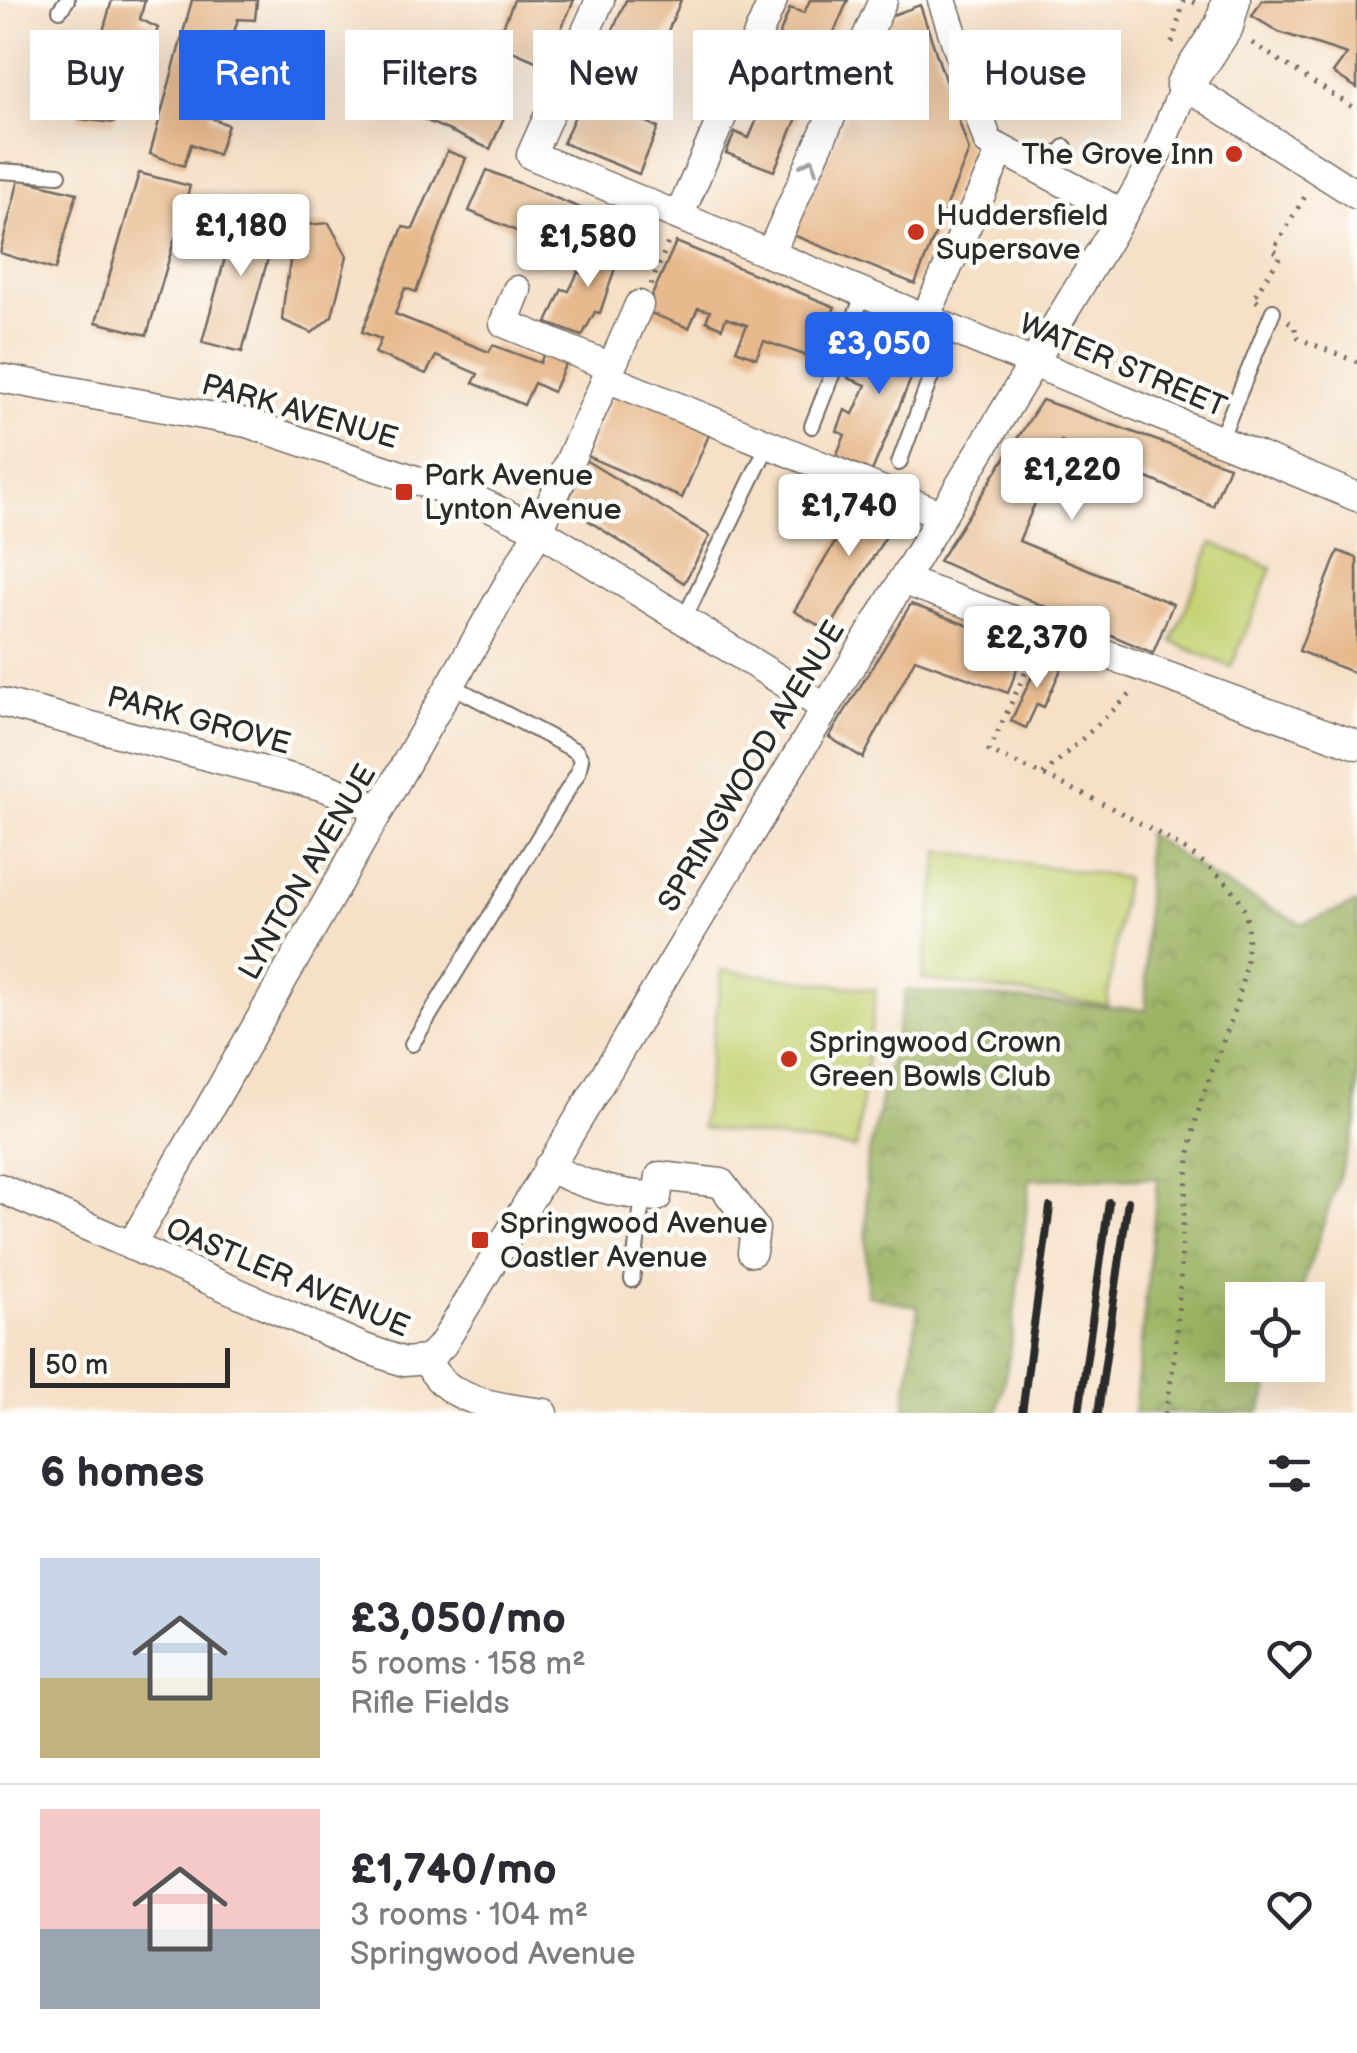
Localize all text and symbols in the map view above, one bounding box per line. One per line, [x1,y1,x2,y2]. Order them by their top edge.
chip: Buy [30,30,159,120]
chip: Rent [179,30,325,120]
chip: Filters [345,30,513,120]
chip: New [533,30,673,120]
chip: Apartment [693,30,929,120]
chip: House [949,30,1121,120]
place label: The Grove Inn [1022,137,1214,173]
marker: The Grove Inn [1223,143,1245,165]
one-way arrow [797,157,817,175]
pin: £1,180 [160,194,322,279]
place label: Huddersfield Supersave [936,198,1109,268]
pin: £1,580 [507,205,669,290]
text: £1,180 [194,207,288,246]
text: £1,580 [539,218,637,257]
marker: Huddersfield Supersave [905,221,927,243]
street label: WATER STREET [1014,306,1232,426]
pin: £3,050 [798,312,960,397]
text: £3,050 [827,325,931,364]
street label: PARK AVENUE [198,367,402,457]
pin: £1,220 [991,438,1153,523]
text: £1,220 [1023,451,1121,490]
place label: Park Avenue Lynton Avenue [424,458,622,528]
pin: £1,740 [768,474,930,559]
marker: Park Avenue Lynton Avenue [393,481,415,503]
text: £1,740 [801,487,897,526]
pin: £2,370 [956,606,1118,691]
street label: SPRINGWOOD AVENUE [651,615,853,918]
text: £2,370 [986,619,1088,658]
street label: PARK GROVE [103,679,294,763]
street label: LYNTON AVENUE [232,758,384,987]
place label: Springwood Crown Green Bowls Club [809,1025,1061,1095]
marker: Springwood Crown Green Bowls Club [778,1048,800,1070]
place label: Springwood Avenue Oastler Avenue [500,1206,768,1276]
street label: OASTLER AVENUE [161,1210,415,1345]
marker: Springwood Avenue Oastler Avenue [469,1229,491,1251]
map controls [1225,1282,1325,1382]
button: locate [1225,1282,1325,1382]
scale bar [30,1343,230,1388]
text: 50 m [45,1349,108,1382]
icon: filters [1262,1446,1317,1501]
text: 6 homes [40,1448,204,1499]
text: £3,050/mo [350,1594,566,1645]
icon: home [120,1598,240,1718]
icon: heart [1262,1631,1317,1686]
text: 5 rooms · 158 m² [350,1645,586,1684]
text: Rifle Fields [350,1684,510,1723]
text: £1,740/mo [350,1845,557,1896]
icon: home [120,1849,240,1969]
icon: heart [1262,1882,1317,1937]
text: 3 rooms · 104 m² [350,1896,588,1935]
text: Springwood Avenue [350,1935,635,1974]

